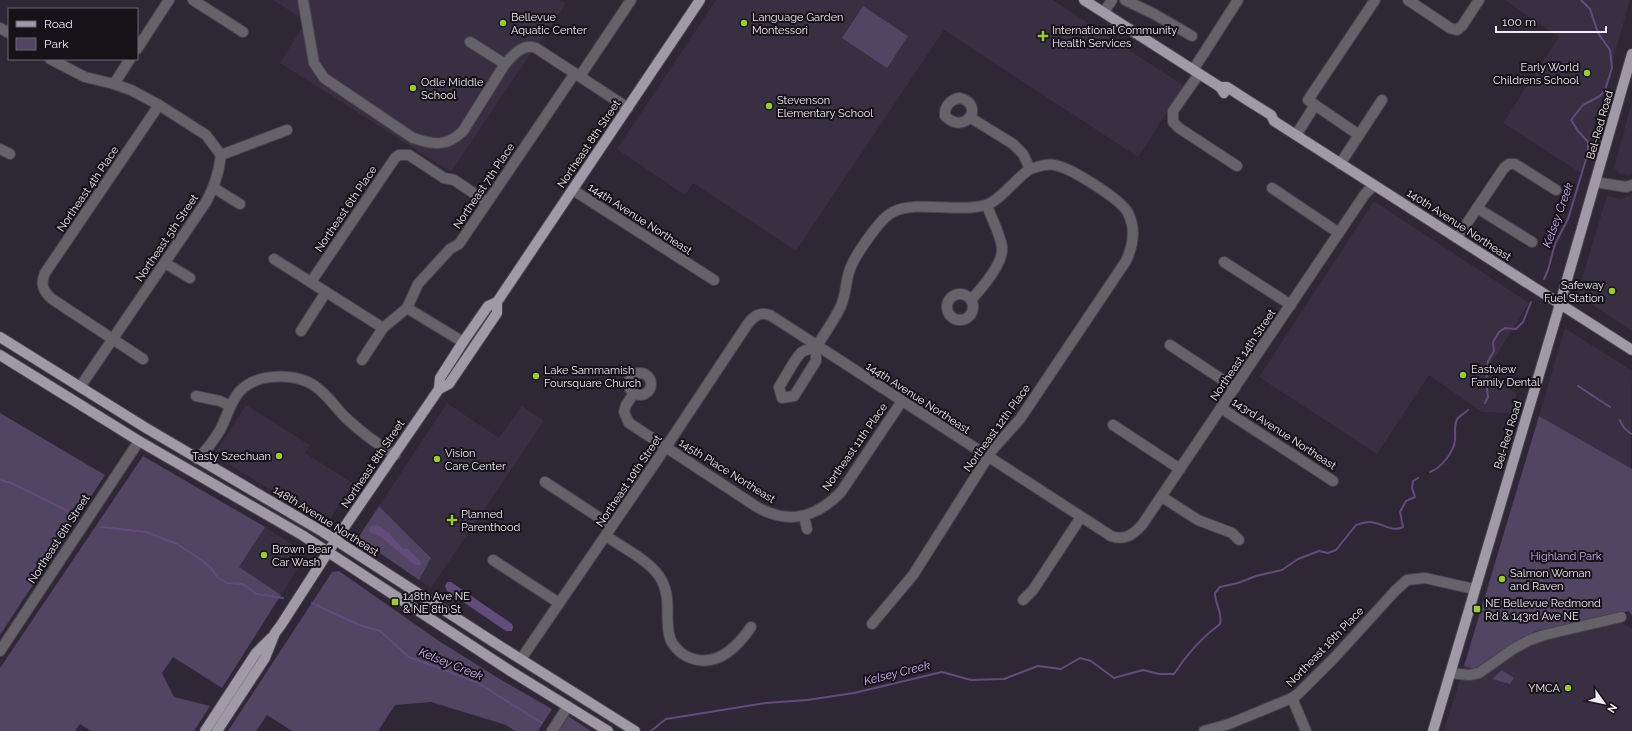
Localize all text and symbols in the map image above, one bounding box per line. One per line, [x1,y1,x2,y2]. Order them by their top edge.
legend [8,8,138,60]
scale bar [1496,8,1606,34]
place label: Bellevue Aquatic Center [511,11,587,37]
place label: Language Garden Montessori [752,11,844,37]
text: 100 m [1502,15,1536,29]
text: Road [44,17,73,31]
marker: Bellevue Aquatic Center [498,18,508,28]
marker: Language Garden Montessori [739,18,749,28]
place label: International Community Health Services [1052,24,1177,50]
marker: International Community Health Services [1037,30,1049,42]
text: Park [44,37,69,51]
place label: Early World Childrens School [1493,61,1579,87]
marker: Early World Childrens School [1582,68,1592,78]
place label: Odle Middle School [421,76,484,102]
marker: Odle Middle School [408,83,418,93]
street label: Bel-Red Road [1584,89,1616,161]
place label: Stevenson Elementary School [777,94,873,120]
street label: Northeast 8th Street [555,97,623,190]
marker: Stevenson Elementary School [764,101,774,111]
street label: Northeast 7th Place [451,140,518,231]
street label: Northeast 4th Place [55,143,122,234]
street label: Northeast 6th Place [312,163,380,254]
water label: Kelsey Creek [1540,180,1576,249]
street label: 144th Avenue Northeast [586,181,695,258]
street label: 140th Avenue Northeast [1404,186,1514,264]
street label: Northeast 5th Street [133,192,201,284]
place label: Safeway Fuel Station [1544,279,1604,305]
marker: Safeway Fuel Station [1607,286,1617,296]
street label: Northeast 14th Street [1208,307,1279,403]
street label: 144th Avenue Northeast [864,360,973,437]
place label: Eastview Family Dental [1471,363,1540,389]
place label: Lake Sammamish Foursquare Church [544,364,641,390]
marker: Eastview Family Dental [1458,370,1468,380]
marker: Lake Sammamish Foursquare Church [531,371,541,381]
street label: Northeast 12th Place [961,381,1033,474]
street label: 143rd Avenue Northeast [1230,396,1339,473]
street label: Bel-Red Road [1491,399,1525,471]
street label: Northeast 11th Place [820,400,890,493]
street label: Northeast 8th Street [339,417,407,510]
street label: Northeast 10th Street [593,432,665,529]
street label: 145th Place Northeast [676,436,778,506]
place label: Vision Care Center [445,447,506,473]
place label: Tasty Szechuan [192,450,271,463]
marker: Tasty Szechuan [274,451,284,461]
marker: Vision Care Center [432,454,442,464]
street label: 148th Avenue Northeast [271,483,381,559]
street label: Northeast 6th Street [25,492,93,586]
place label: Planned Parenthood [461,508,520,534]
marker: Planned Parenthood [446,514,458,526]
place label: Brown Bear Car Wash [272,543,331,569]
marker: Brown Bear Car Wash [259,550,269,560]
park label: Highland Park [1530,550,1602,563]
place label: Salmon Woman and Raven [1510,567,1591,593]
marker: Salmon Woman and Raven [1497,574,1507,584]
place label: 148th Ave NE & NE 8th St [403,590,470,616]
marker: 148th Ave NE & NE 8th St [390,597,400,607]
place label: NE Bellevue Redmond Rd & 143rd Ave NE [1485,597,1601,623]
street label: Northeast 16th Place [1284,604,1367,690]
marker: NE Bellevue Redmond Rd & 143rd Ave NE [1472,604,1482,614]
water label: Kelsey Creek [417,645,486,683]
water label: Kelsey Creek [862,658,932,688]
place label: YMCA [1528,682,1561,695]
marker: YMCA [1563,683,1573,693]
north arrow [1584,683,1624,723]
text: N [1604,701,1620,715]

